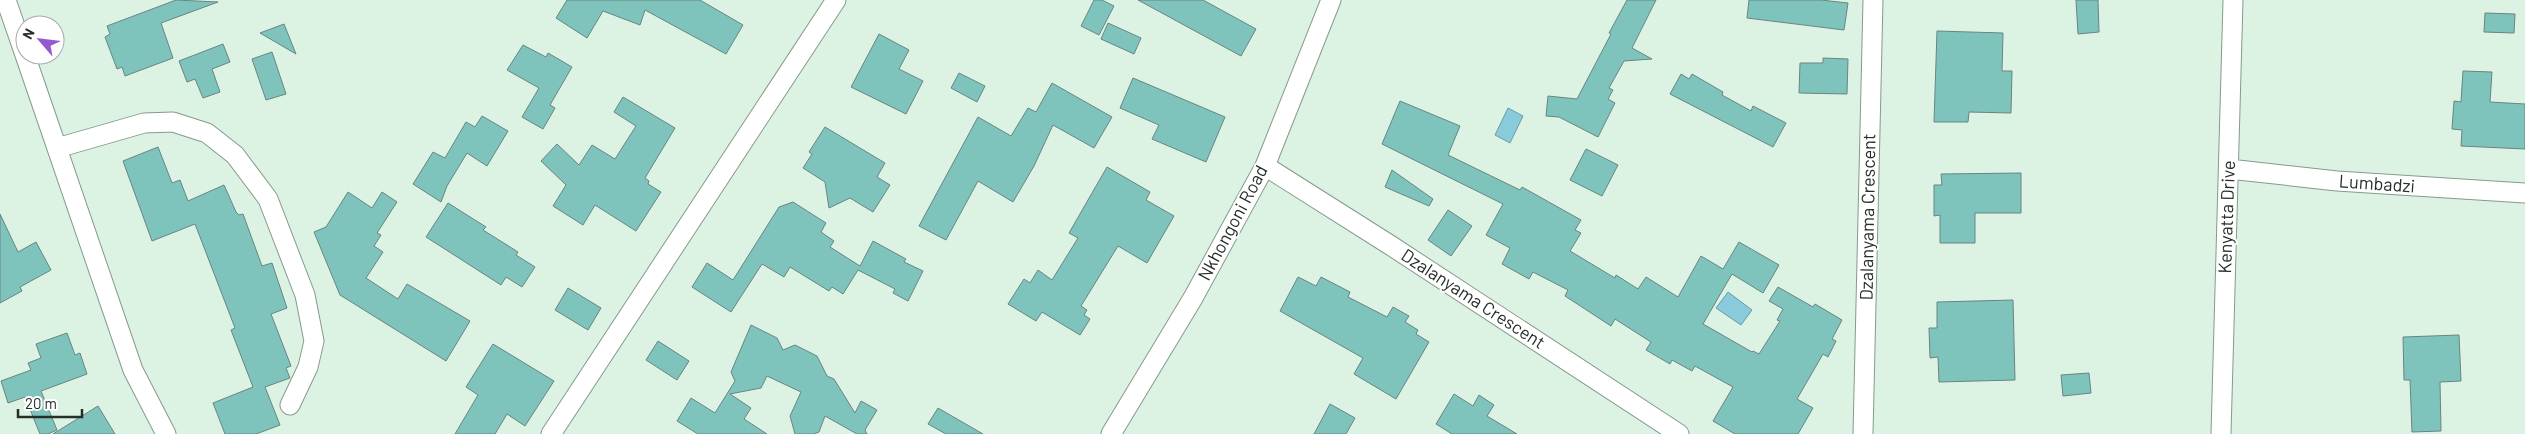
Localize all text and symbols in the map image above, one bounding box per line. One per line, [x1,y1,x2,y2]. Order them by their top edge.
north arrow [15,15,65,65]
text: N [18,26,38,42]
street label: Dzalanyama Crescent [1855,133,1879,301]
street label: Kenyatta Drive [2213,160,2239,274]
street label: Nkhongoni Road [1192,161,1272,284]
street label: Lumbadzi [2338,169,2416,197]
street label: Dzalanyama Crescent [1398,244,1549,353]
scale bar [18,386,81,418]
text: 20 m [25,394,57,412]

